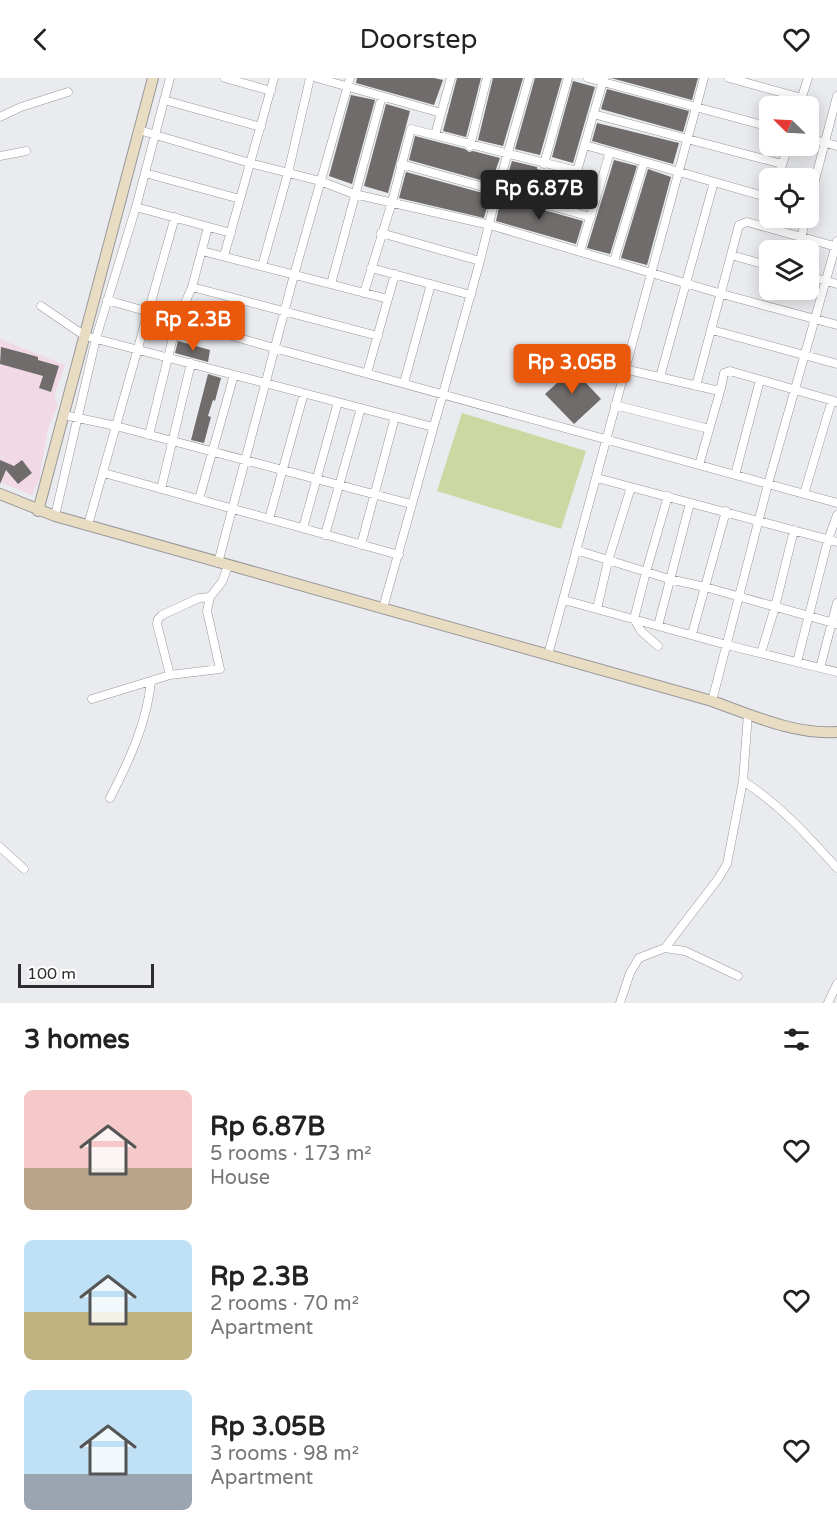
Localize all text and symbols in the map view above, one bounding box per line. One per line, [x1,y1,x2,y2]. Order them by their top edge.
icon: back [24,23,57,56]
text: Doorstep [359,23,478,56]
icon: heart [780,23,813,56]
north arrow [759,96,819,156]
map controls [759,96,819,300]
button: locate [759,168,819,228]
pin: Rp 6.87B [477,170,601,221]
text: Rp 6.87B [495,177,583,201]
button: layers [759,240,819,300]
pin: Rp 2.3B [138,301,248,352]
text: Rp 2.3B [155,308,231,332]
pin: Rp 3.05B [510,344,634,395]
text: Rp 3.05B [528,351,616,375]
scale bar [18,961,154,989]
text: 100 m [27,964,76,984]
icon: filters [780,1023,813,1056]
text: 3 homes [24,1024,130,1055]
text: Rp 6.87B [210,1111,325,1142]
icon: home [72,1114,144,1186]
icon: heart [780,1134,813,1167]
text: 5 rooms · 173 m² [210,1142,372,1166]
text: House [210,1166,270,1190]
text: Rp 2.3B [210,1261,309,1292]
icon: home [72,1264,144,1336]
icon: heart [780,1284,813,1317]
text: 2 rooms · 70 m² [210,1292,359,1316]
text: Apartment [210,1316,313,1340]
text: Rp 3.05B [210,1411,325,1442]
icon: home [72,1414,144,1486]
icon: heart [780,1434,813,1467]
text: 3 rooms · 98 m² [210,1442,359,1466]
text: Apartment [210,1466,313,1490]

